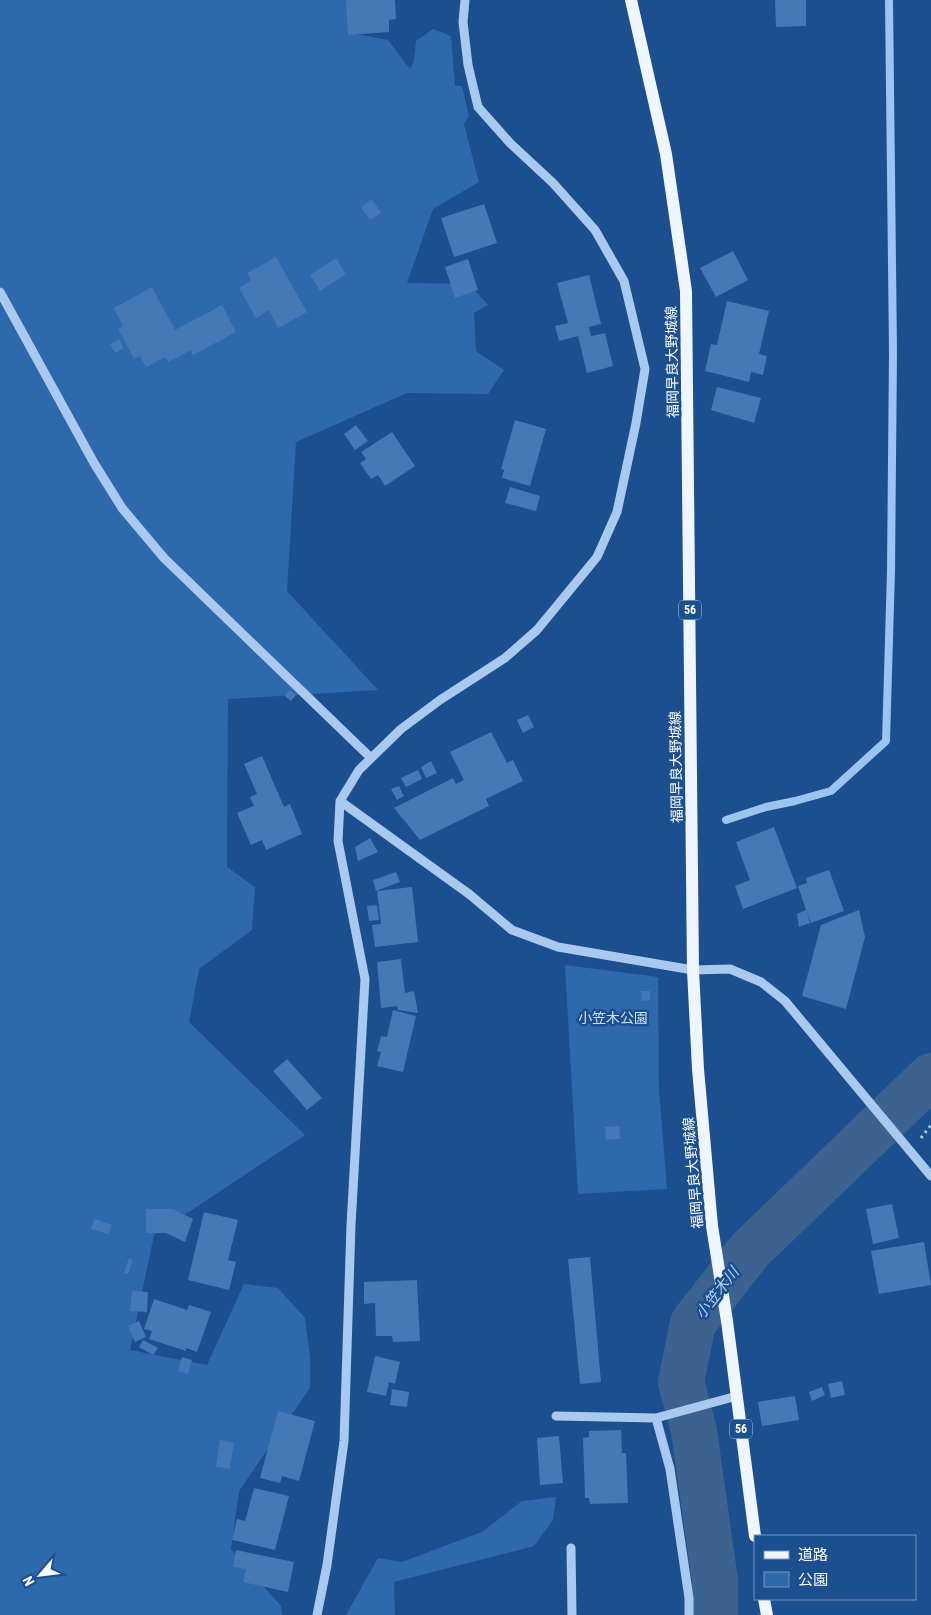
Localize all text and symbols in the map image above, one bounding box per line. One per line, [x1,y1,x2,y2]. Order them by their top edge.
street label: 福岡早良大野城線 [663,306,681,418]
road number: 56 [679,600,701,620]
street label: 福岡早良大野城線 [667,711,685,823]
park label: 小笠木公園 [578,1010,648,1026]
street label: 福岡早良大野城線 [680,1117,706,1229]
water label: 小笠木川 [691,1262,744,1322]
road number: 56 [730,1420,752,1438]
legend [754,1535,916,1600]
text: 道路 [798,1546,828,1564]
north arrow [15,1550,65,1600]
text: 公園 [798,1571,828,1589]
text: N [19,1574,38,1589]

